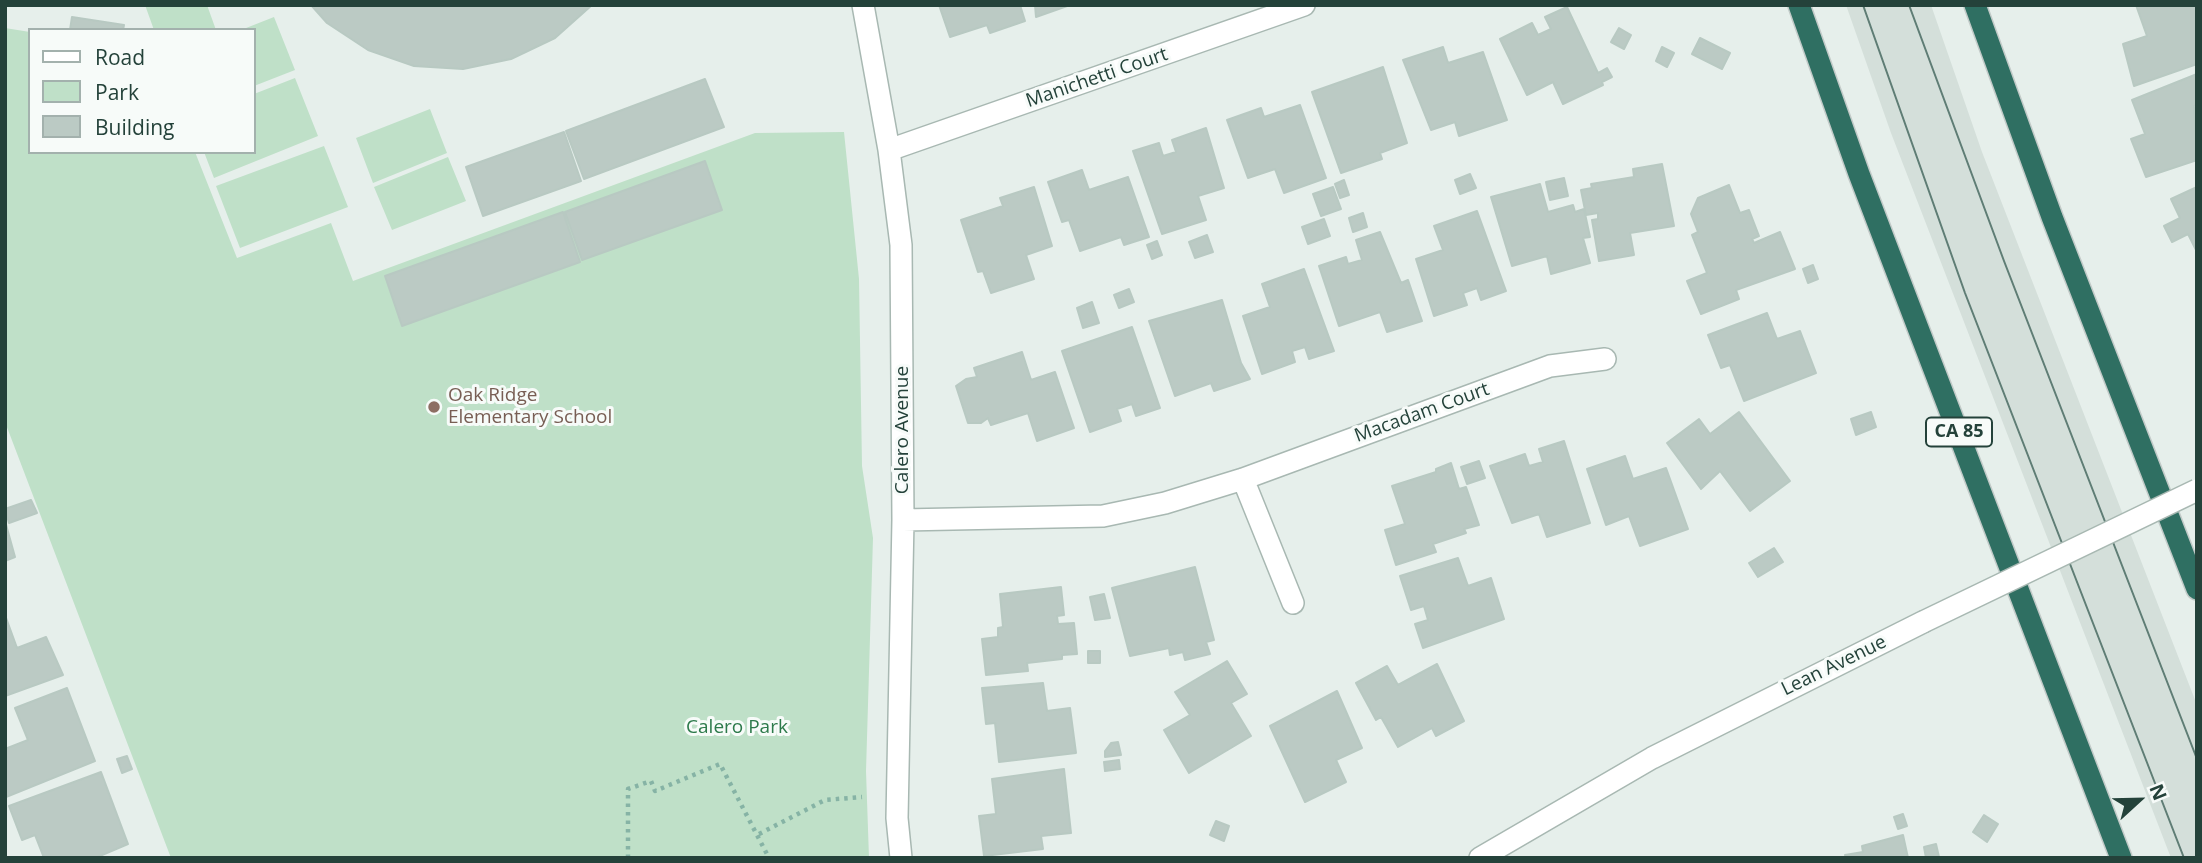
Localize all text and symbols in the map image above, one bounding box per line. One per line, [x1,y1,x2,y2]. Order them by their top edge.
legend [28,28,256,154]
text: Road [95,43,145,71]
street label: Manichetti Court [1023,43,1171,113]
text: Park [95,78,139,106]
text: Building [95,113,174,141]
street label: Calero Avenue [892,366,914,494]
street label: Macadam Court [1352,378,1492,448]
place label: Oak Ridge Elementary School [448,385,612,429]
marker: Oak Ridge Elementary School [426,399,442,415]
road number: CA 85 [1926,418,1992,446]
street label: Lean Avenue [1778,631,1890,701]
park label: Calero Park [686,717,788,739]
north arrow [2104,765,2174,835]
text: N [2144,780,2173,804]

